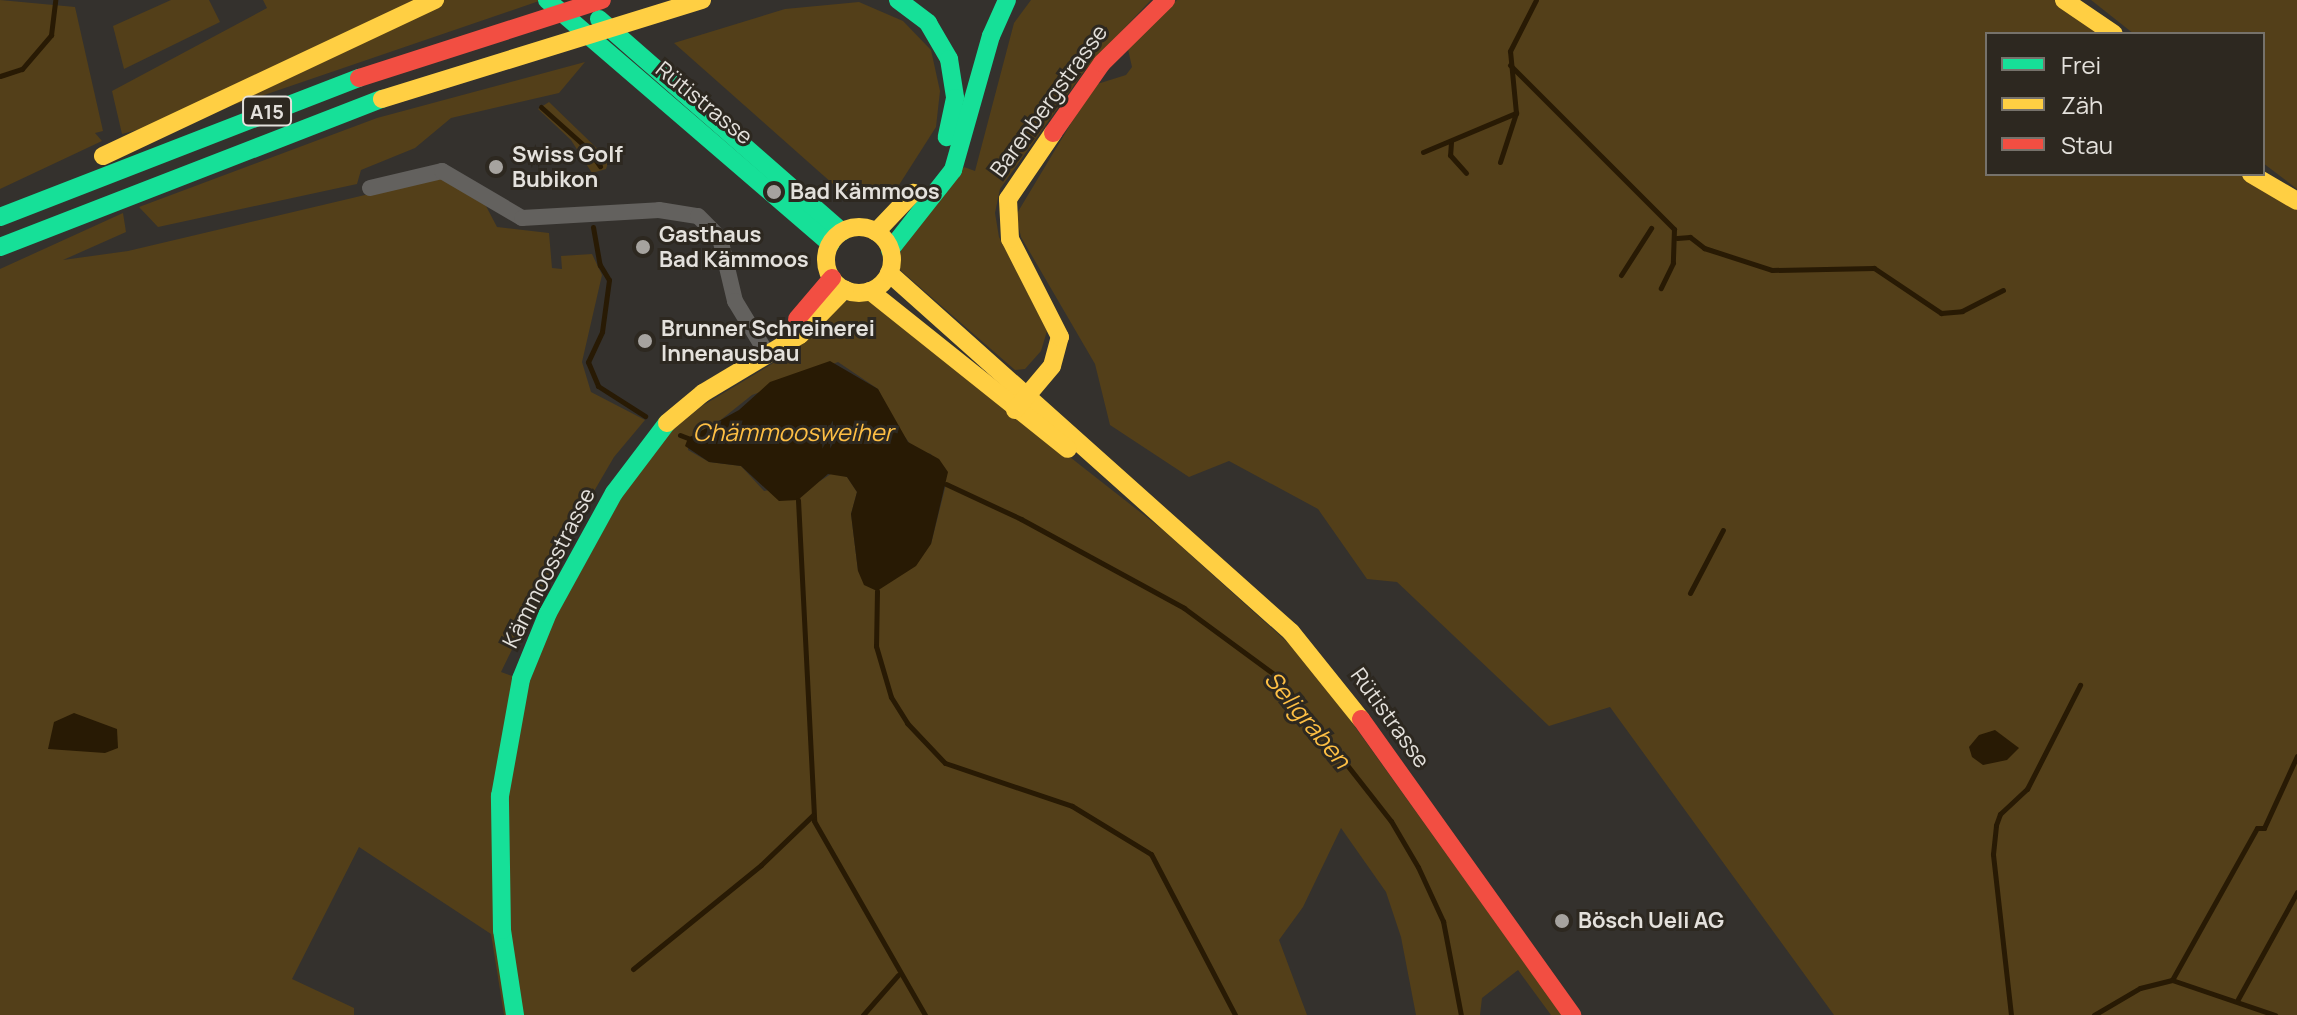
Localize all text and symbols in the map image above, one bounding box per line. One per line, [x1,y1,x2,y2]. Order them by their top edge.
street label: Barenbergstrasse [985,20,1113,182]
legend [1985,32,2265,176]
text: Frei [2061,48,2101,81]
street label: Rütistrasse [650,56,758,150]
text: Zäh [2061,88,2103,121]
road number: A15 [241,95,293,127]
text: Stau [2061,128,2113,161]
place label: Swiss Golf Bubikon [512,141,623,192]
marker: Swiss Golf Bubikon [487,158,505,176]
place label: Bad Kämmoos [790,179,940,205]
marker: Bad Kämmoos [765,183,783,201]
place label: Gasthaus Bad Kämmoos [659,221,809,272]
marker: Gasthaus Bad Kämmoos [634,238,652,256]
place label: Brunner Schreinerei Innenausbau [661,315,875,366]
marker: Brunner Schreinerei Innenausbau [636,332,654,350]
water label: Chämmoosweiher [693,418,893,446]
street label: Kämmoosstrasse [497,484,601,652]
street label: Rütistrasse [1345,663,1435,773]
water label: Seligraben [1259,665,1357,773]
place label: Bösch Ueli AG [1578,908,1724,934]
marker: Bösch Ueli AG [1553,912,1571,930]

